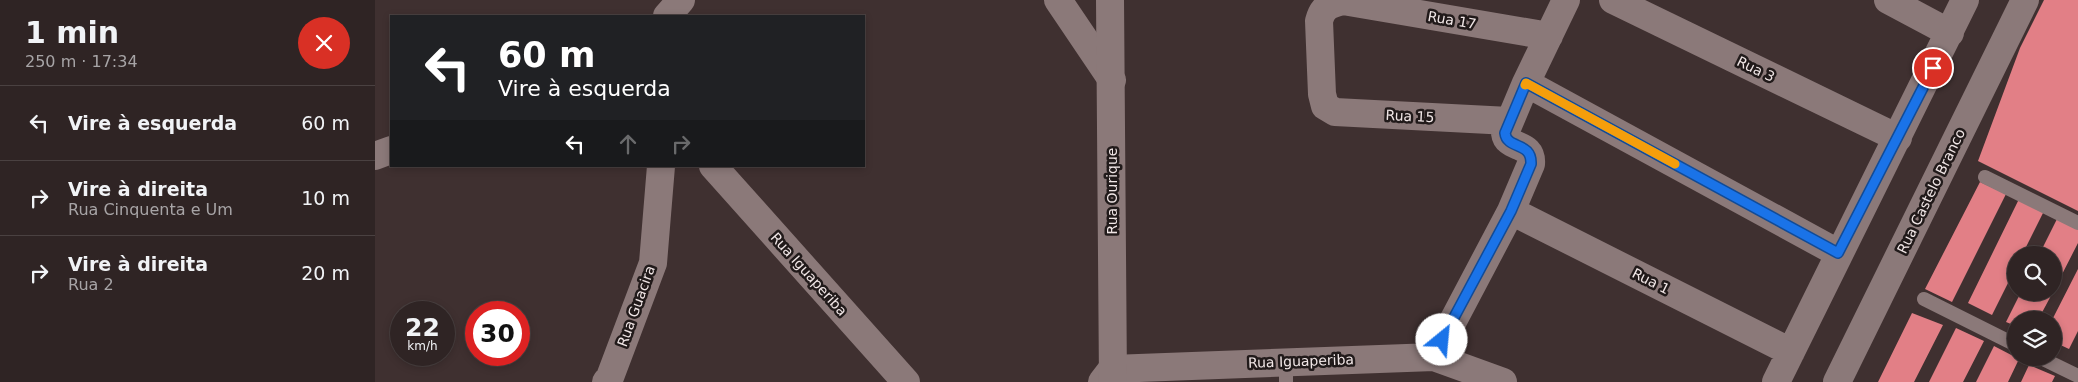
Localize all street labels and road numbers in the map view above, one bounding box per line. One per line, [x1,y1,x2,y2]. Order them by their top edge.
street label: Rua 17 [1427,8,1477,32]
street label: Rua 3 [1735,53,1777,85]
street label: Rua 15 [1385,107,1435,125]
street label: Rua Castelo Branco [1894,126,1968,256]
street label: Rua Ourique [1104,148,1120,234]
street label: Rua Iguaperiba [768,229,850,319]
street label: Rua Guacira [614,263,658,349]
street label: Rua 1 [1630,265,1672,297]
street label: Rua Iguaperiba [1248,351,1354,371]

